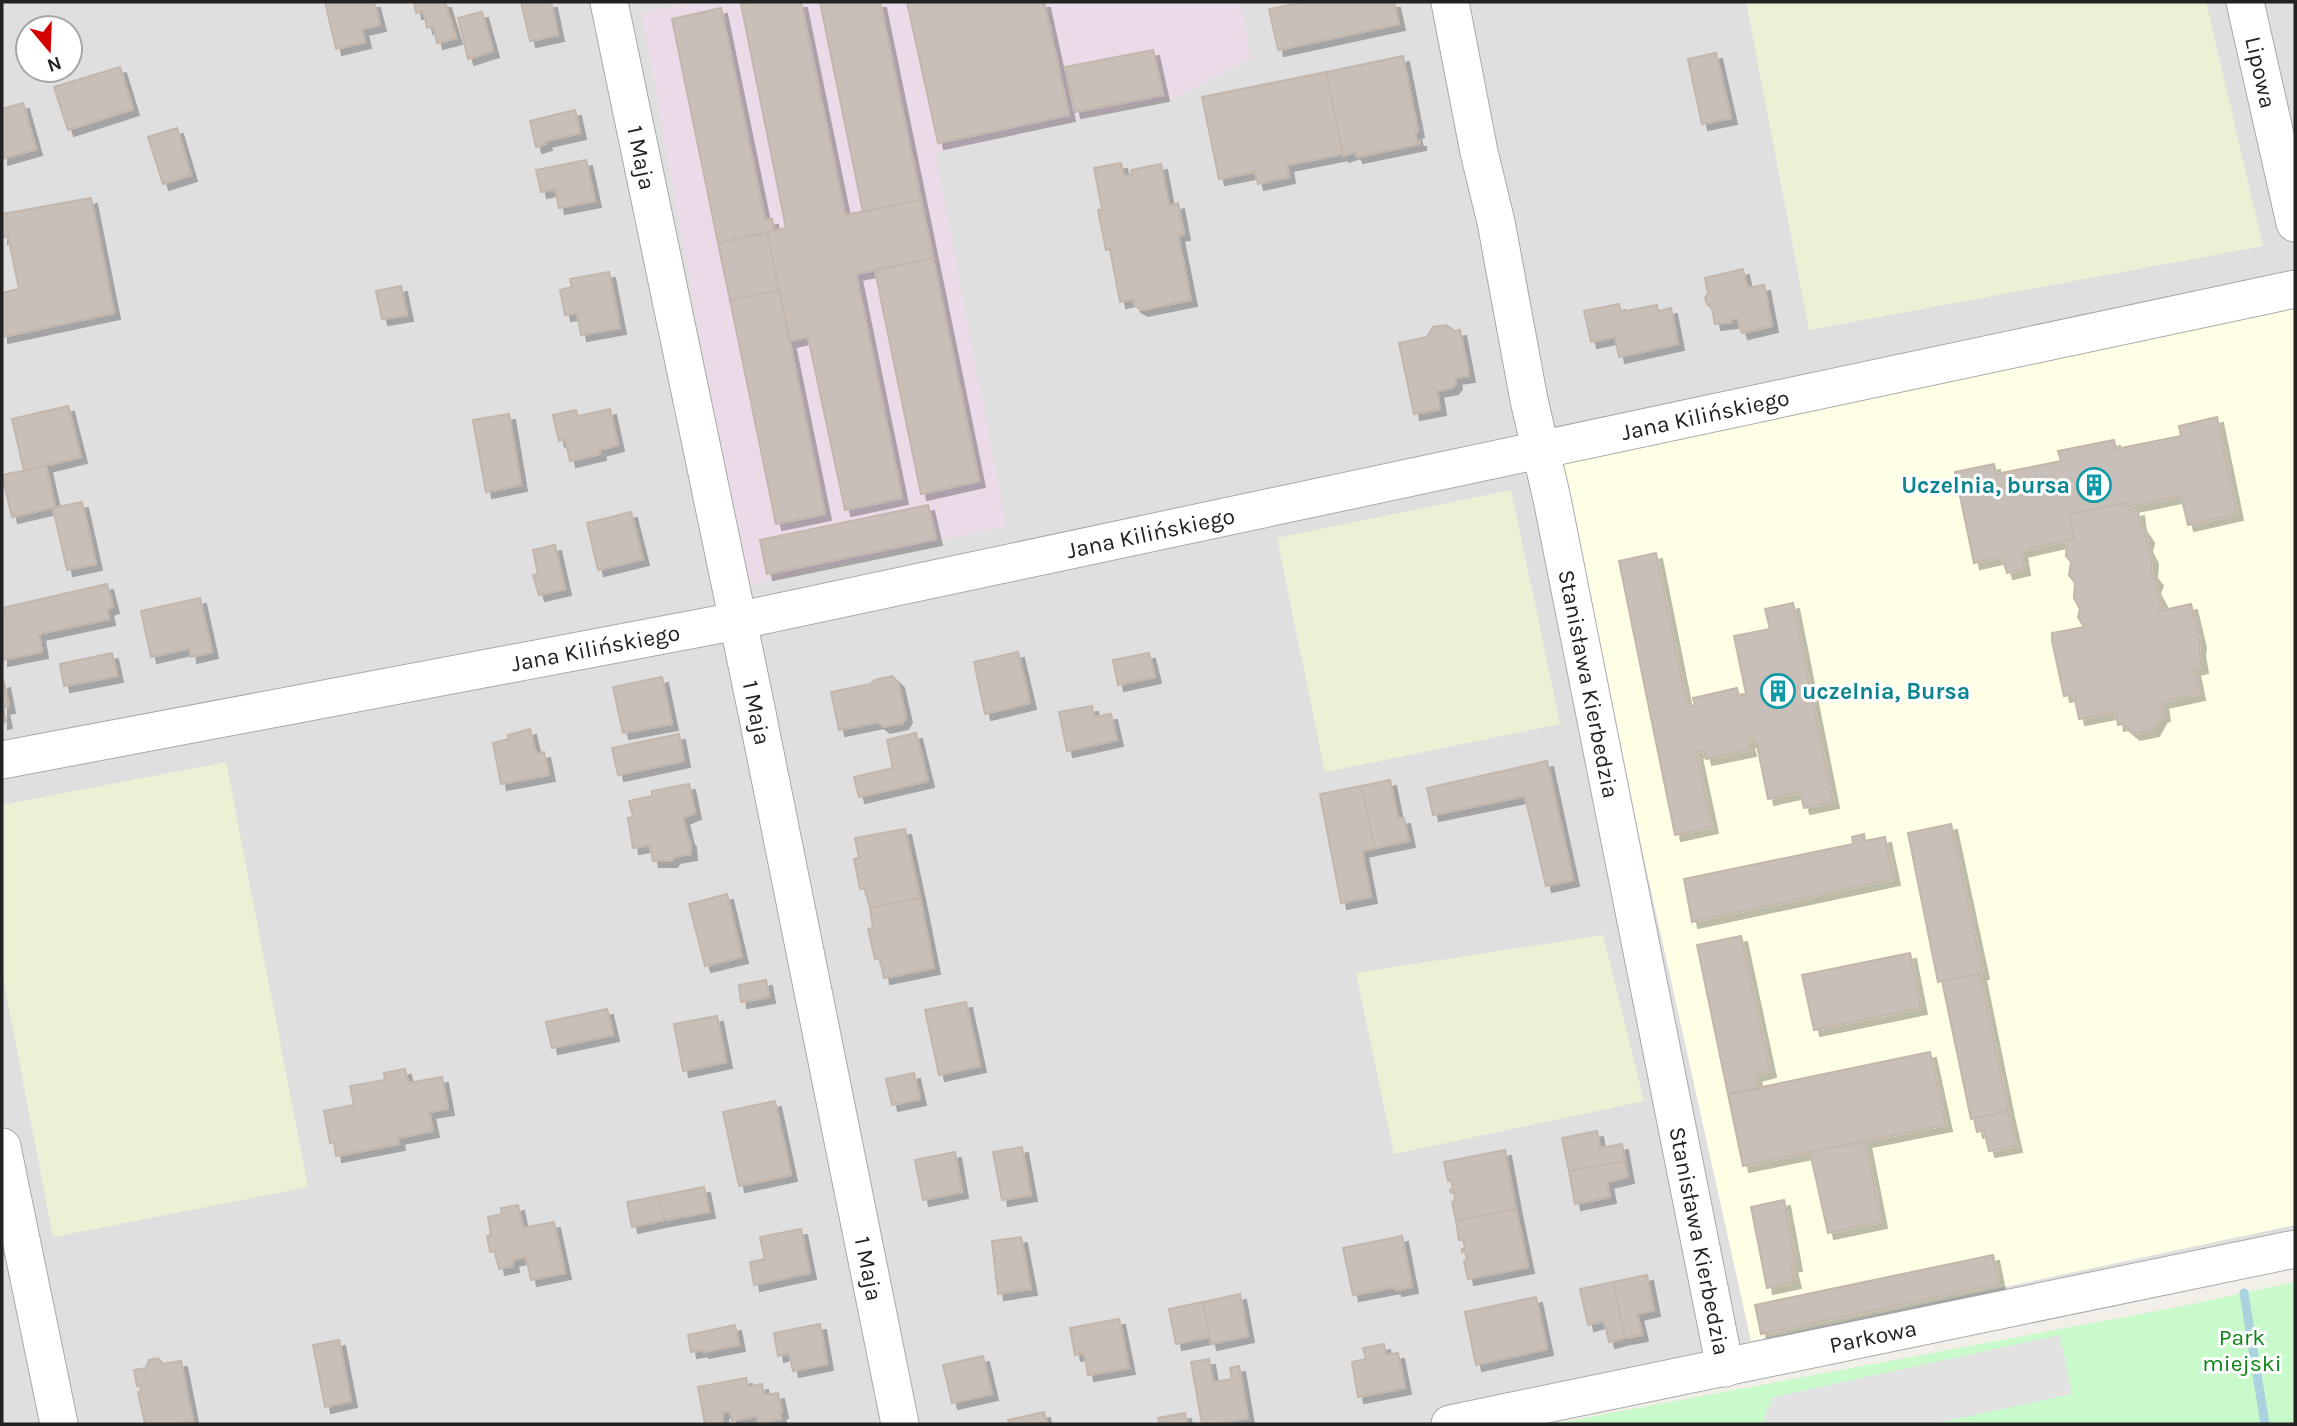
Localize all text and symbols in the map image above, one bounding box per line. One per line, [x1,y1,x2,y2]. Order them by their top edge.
north arrow [14,14,84,84]
street label: Lipowa [2239,34,2282,111]
text: N [44,52,64,77]
street label: 1 Maja [621,123,661,192]
street label: Jana Kilińskiego [1619,384,1792,446]
building icon: Uczelnia, bursa [2075,466,2113,504]
place label: Uczelnia, bursa [1901,472,2070,499]
street label: Jana Kilińskiego [1064,502,1237,564]
street label: Stanisława Kierbedzia [1552,567,1624,801]
street label: Jana Kilińskiego [509,619,682,677]
building icon: uczelnia, Bursa [1759,672,1797,710]
street label: 1 Maja [737,678,776,747]
place label: uczelnia, Bursa [1802,678,1970,705]
street label: Stanisława Kierbedzia [1663,1124,1735,1358]
street label: 1 Maja [849,1234,888,1303]
street label: Parkowa [1827,1315,1919,1359]
park label: Park miejski [2202,1324,2282,1377]

